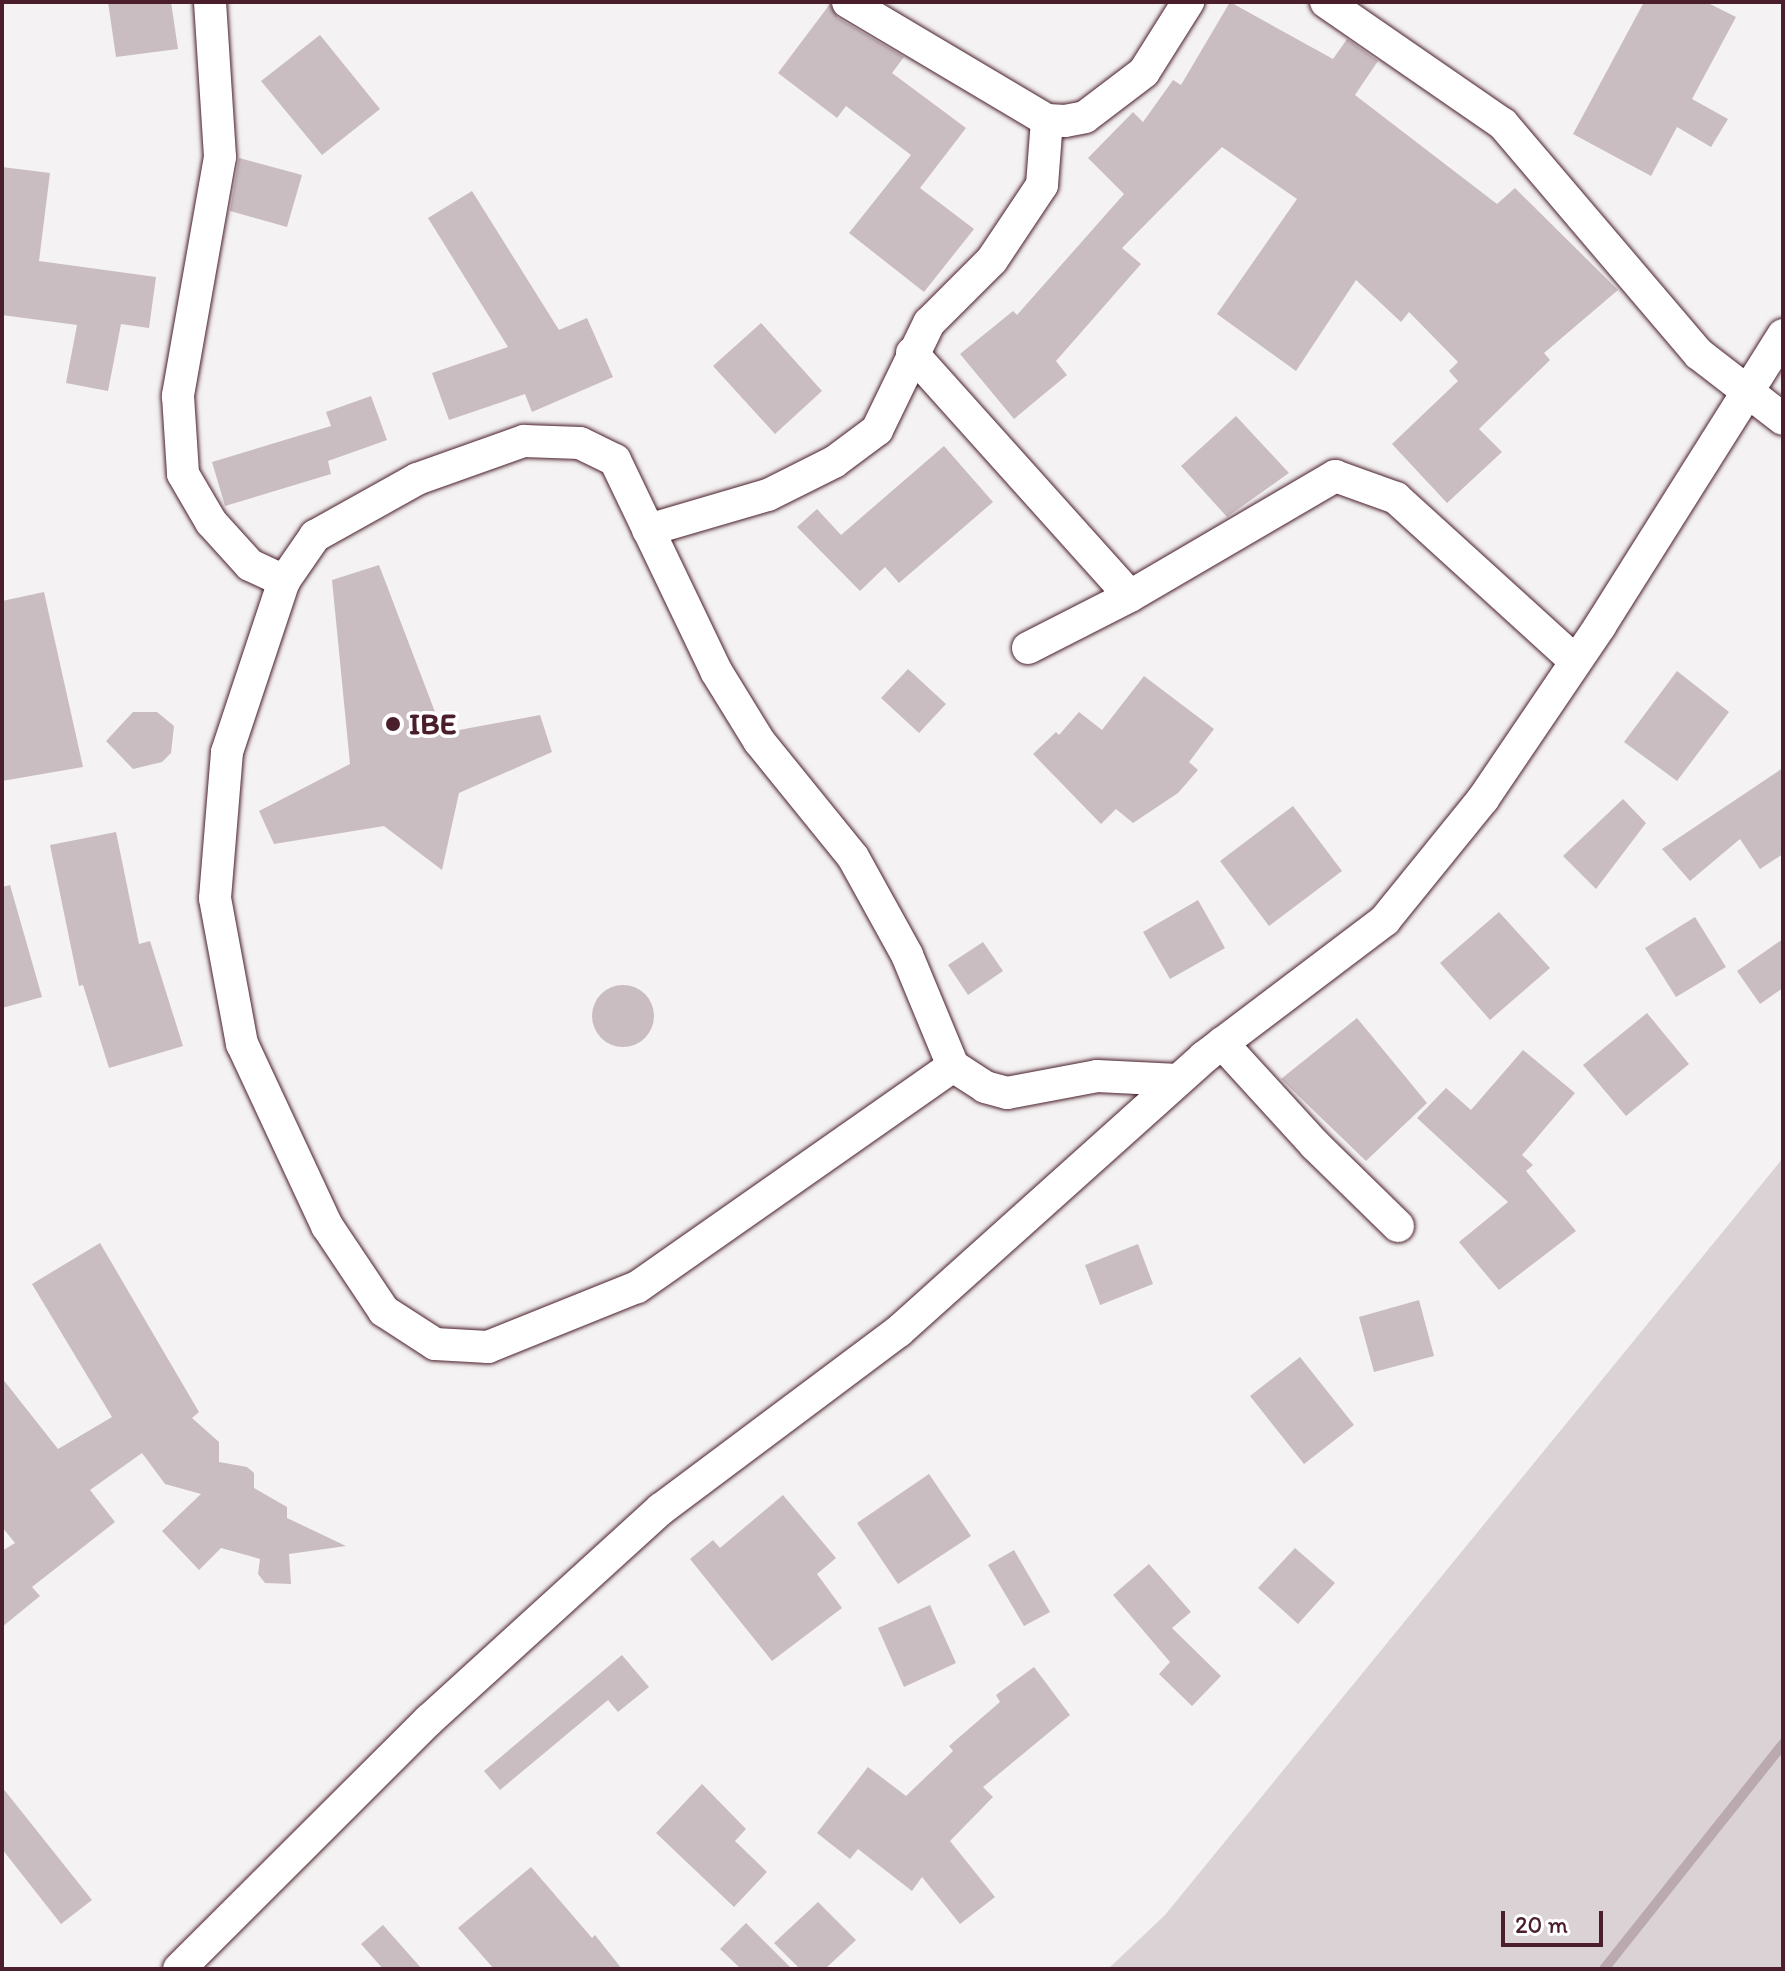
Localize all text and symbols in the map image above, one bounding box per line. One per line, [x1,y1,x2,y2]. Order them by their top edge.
place label: IBE [409,706,456,742]
marker: IBE [384,715,402,733]
scale bar [1505,1895,1607,1945]
text: 20 m [1515,1910,1568,1939]

